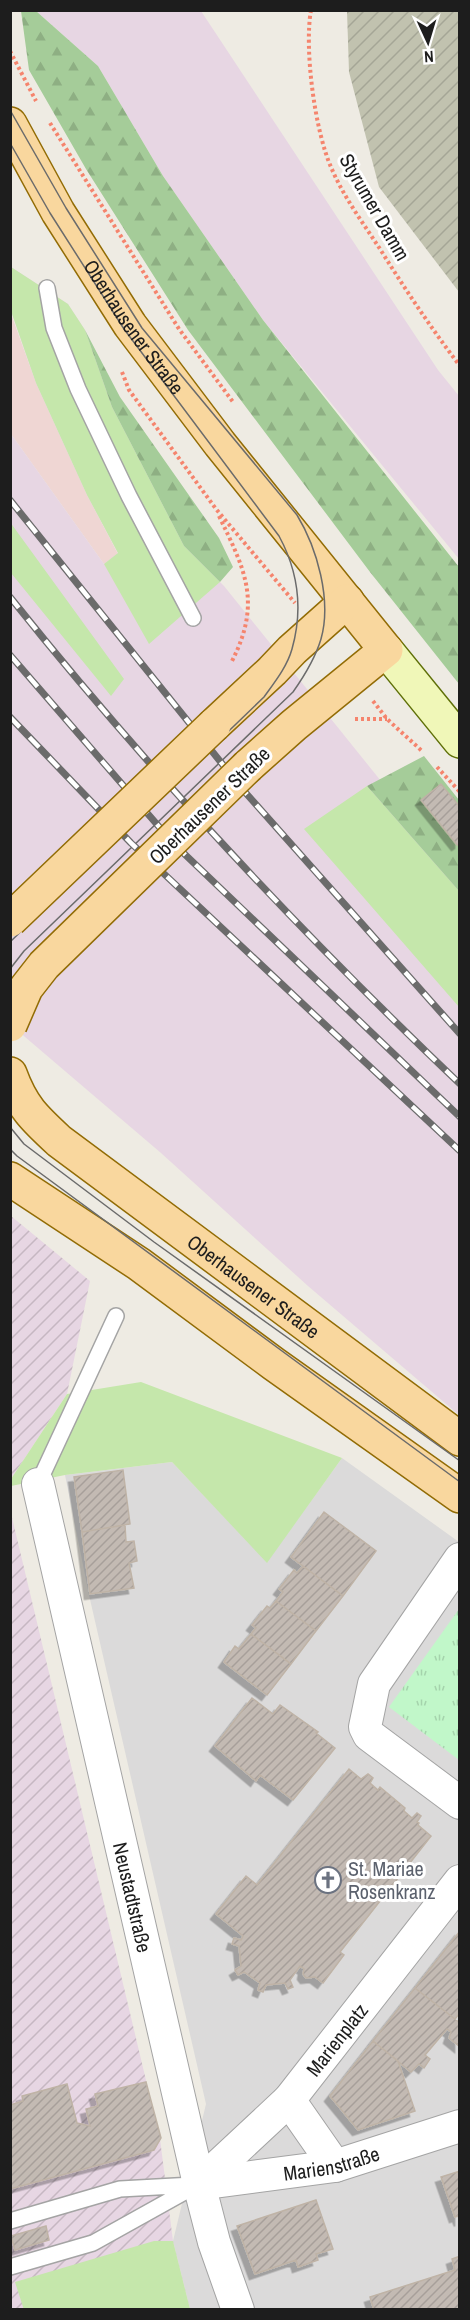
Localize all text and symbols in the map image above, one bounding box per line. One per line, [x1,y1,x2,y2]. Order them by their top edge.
north arrow [398,12,458,72]
text: N [424,46,435,68]
street label: Styrumer Damm [333,149,417,265]
street label: Oberhausener Straße [78,254,191,399]
street label: Oberhausener Straße [143,740,275,870]
street label: Oberhausener Straße [182,1228,326,1344]
street label: Neustadtstraße [107,1840,159,1955]
place label: St. Mariae Rosenkranz [348,1855,436,1905]
church icon: St. Mariae Rosenkranz [313,1865,343,1895]
street label: Marienplatz [299,1997,373,2081]
street label: Marienstraße [282,2139,383,2186]

